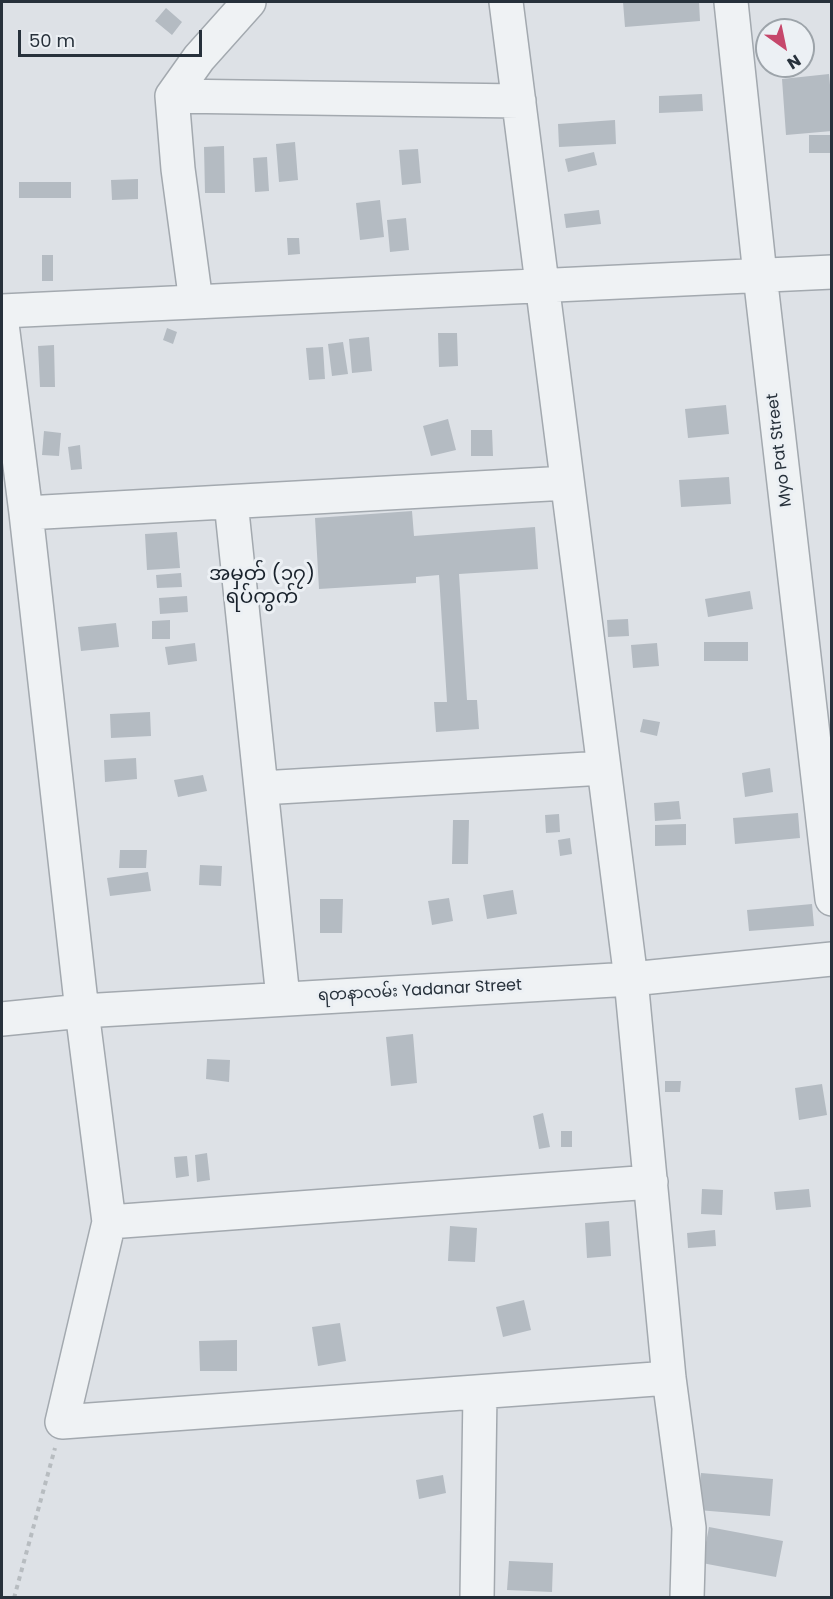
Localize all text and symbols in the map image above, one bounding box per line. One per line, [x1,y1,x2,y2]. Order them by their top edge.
scale bar [21,18,206,56]
north arrow [755,18,815,78]
text: 50 m [29,28,75,53]
text: N [783,49,805,75]
street label: Myo Pat Street [764,392,796,508]
district label: အမှတ် (၁၇) ရပ်ကွက် [209,563,315,610]
street label: ရတနာလမ်း Yadanar Street [318,976,522,1006]

